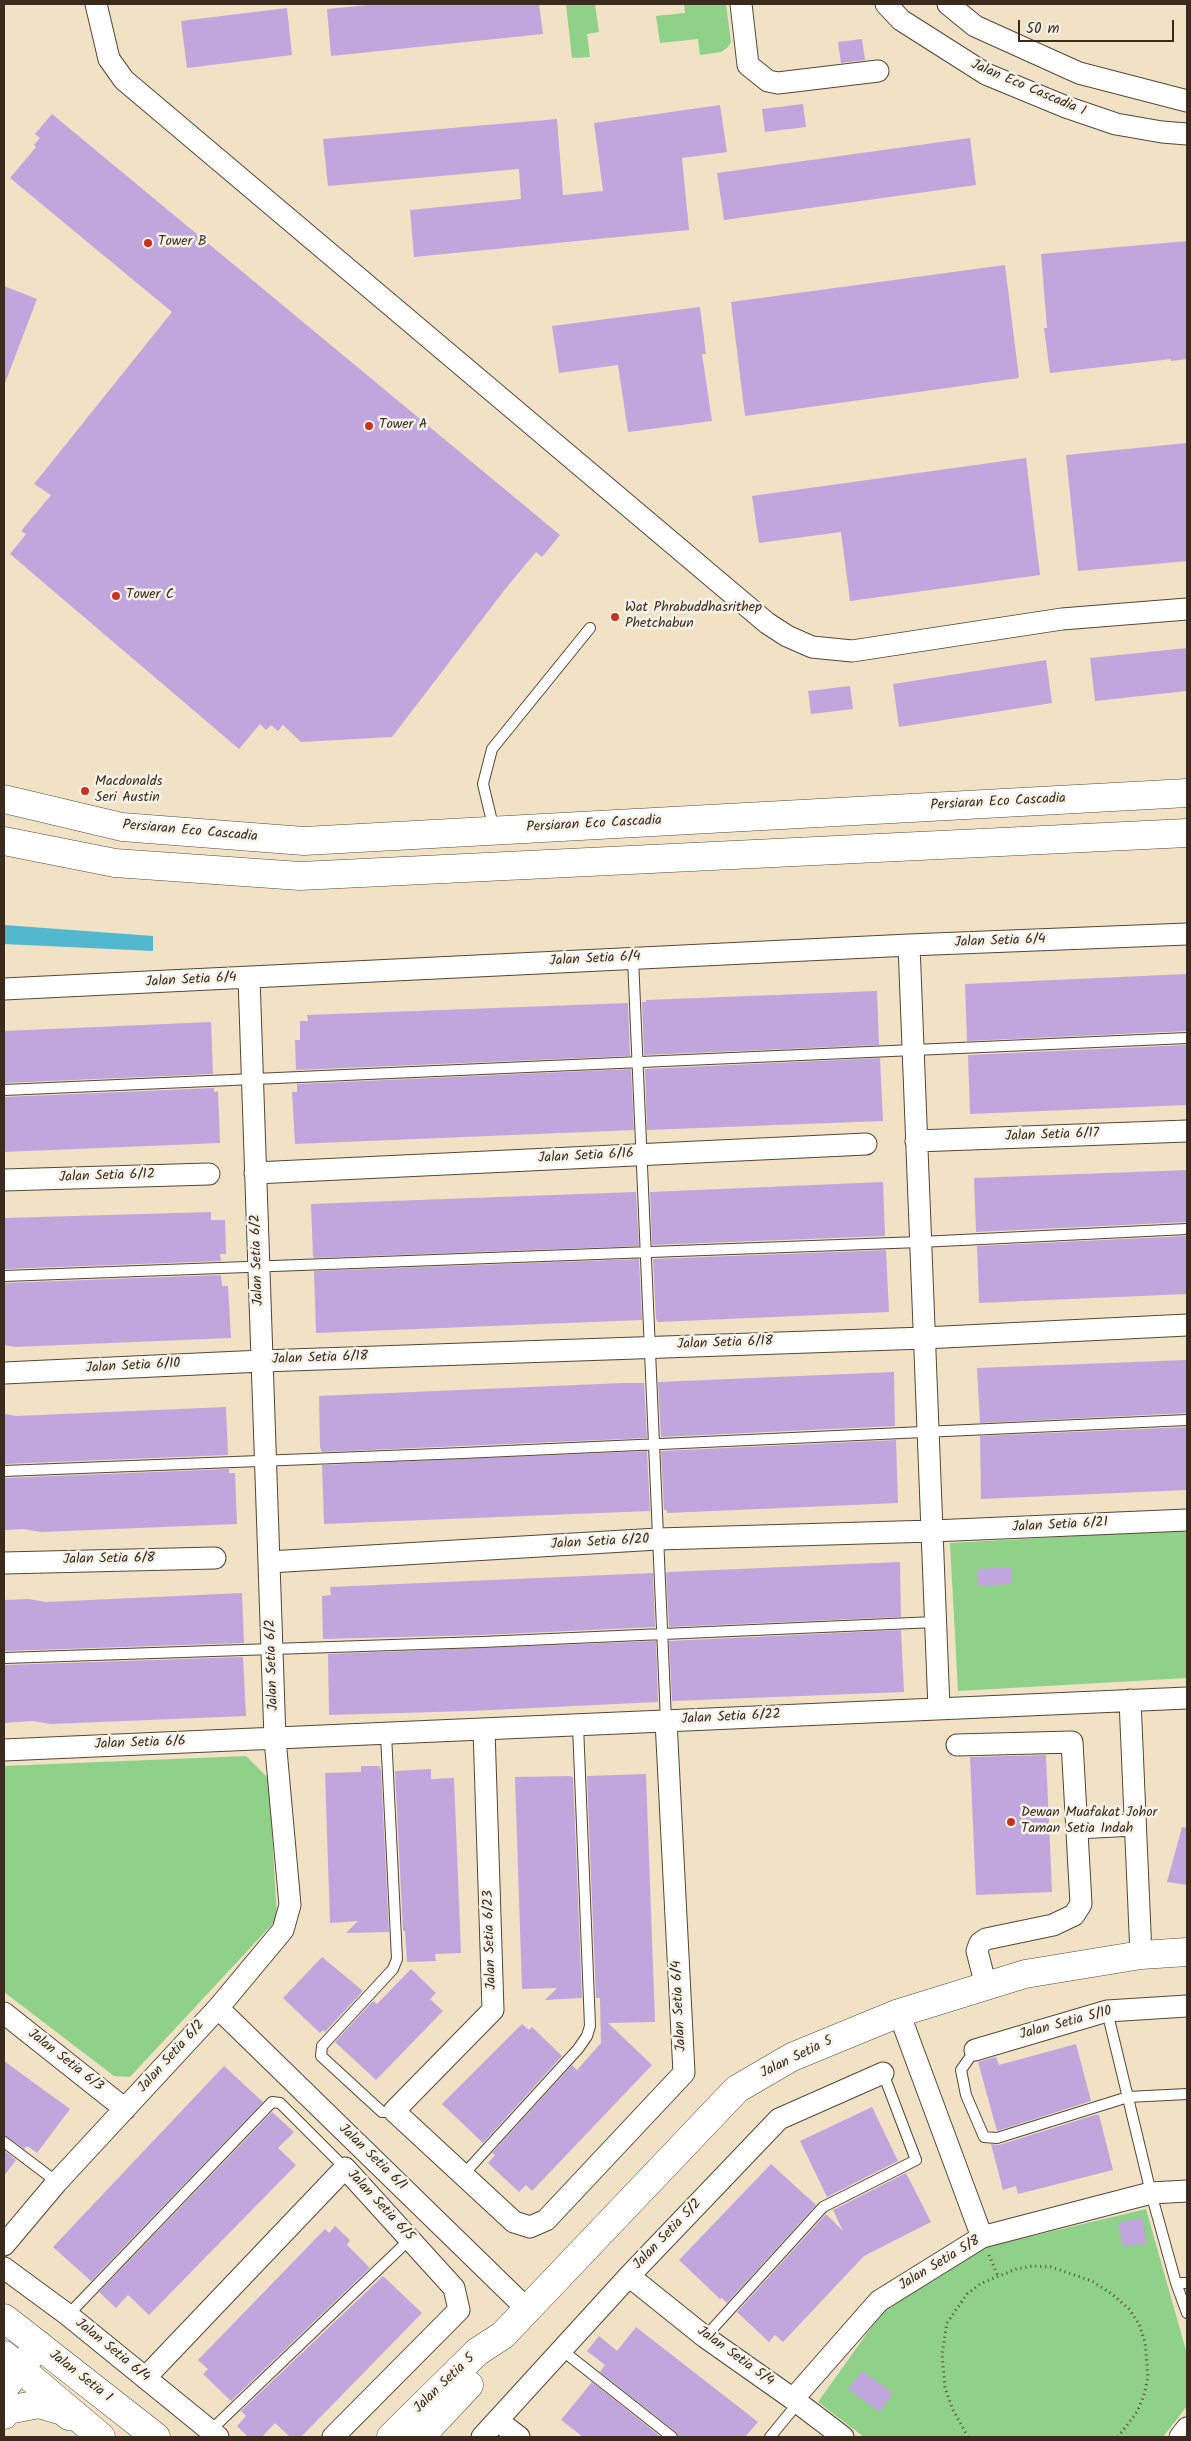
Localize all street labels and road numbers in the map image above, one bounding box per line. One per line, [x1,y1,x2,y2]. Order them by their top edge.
street label: Jalan Eco Cascadia 1 [968,57,1088,121]
street label: Persiaran Eco Cascadia [930,791,1066,815]
street label: Persiaran Eco Cascadia [526,813,662,837]
street label: Persiaran Eco Cascadia [122,818,258,846]
street label: Jalan Setia 6/4 [954,932,1046,952]
street label: Jalan Setia 6/4 [549,949,641,971]
street label: Jalan Setia 6/4 [145,970,237,992]
street label: Jalan Setia 6/17 [1005,1126,1099,1146]
street label: Jalan Setia 6/16 [538,1146,634,1168]
street label: Jalan Setia 6/12 [59,1167,155,1187]
street label: Jalan Setia 6/2 [248,1214,268,1306]
street label: Jalan Setia 6/18 [677,1334,773,1354]
street label: Jalan Setia 6/18 [272,1349,368,1369]
street label: Jalan Setia 6/10 [85,1356,181,1378]
street label: Jalan Setia 6/21 [1012,1515,1108,1537]
street label: Jalan Setia 6/20 [550,1532,650,1554]
street label: Jalan Setia 6/8 [63,1551,155,1569]
street label: Jalan Setia 6/2 [263,1619,283,1711]
street label: Jalan Setia 6/22 [681,1707,781,1729]
street label: Jalan Setia 6/6 [94,1734,186,1754]
street label: Jalan Setia 6/23 [481,1890,501,1990]
street label: Jalan Setia 6/4 [669,1960,691,2052]
street label: Jalan Setia 5/10 [1018,2004,1114,2044]
street label: Jalan Setia 6/2 [135,2017,209,2097]
street label: Jalan Setia 6/3 [24,2026,106,2096]
street label: Jalan Setia 5 [758,2033,836,2083]
street label: Jalan Setia 6/1 [335,2121,409,2195]
street label: Jalan Setia 6/5 [343,2167,417,2245]
street label: Jalan Setia 5/2 [630,2196,706,2274]
street label: Jalan Setia 5/8 [896,2233,984,2295]
street label: Jalan Setia 6/4 [71,2316,153,2386]
street label: Jalan Setia 5/4 [693,2323,777,2391]
street label: Jalan Setia 1 [45,2347,115,2407]
street label: Jalan Setia 5 [411,2351,479,2417]

